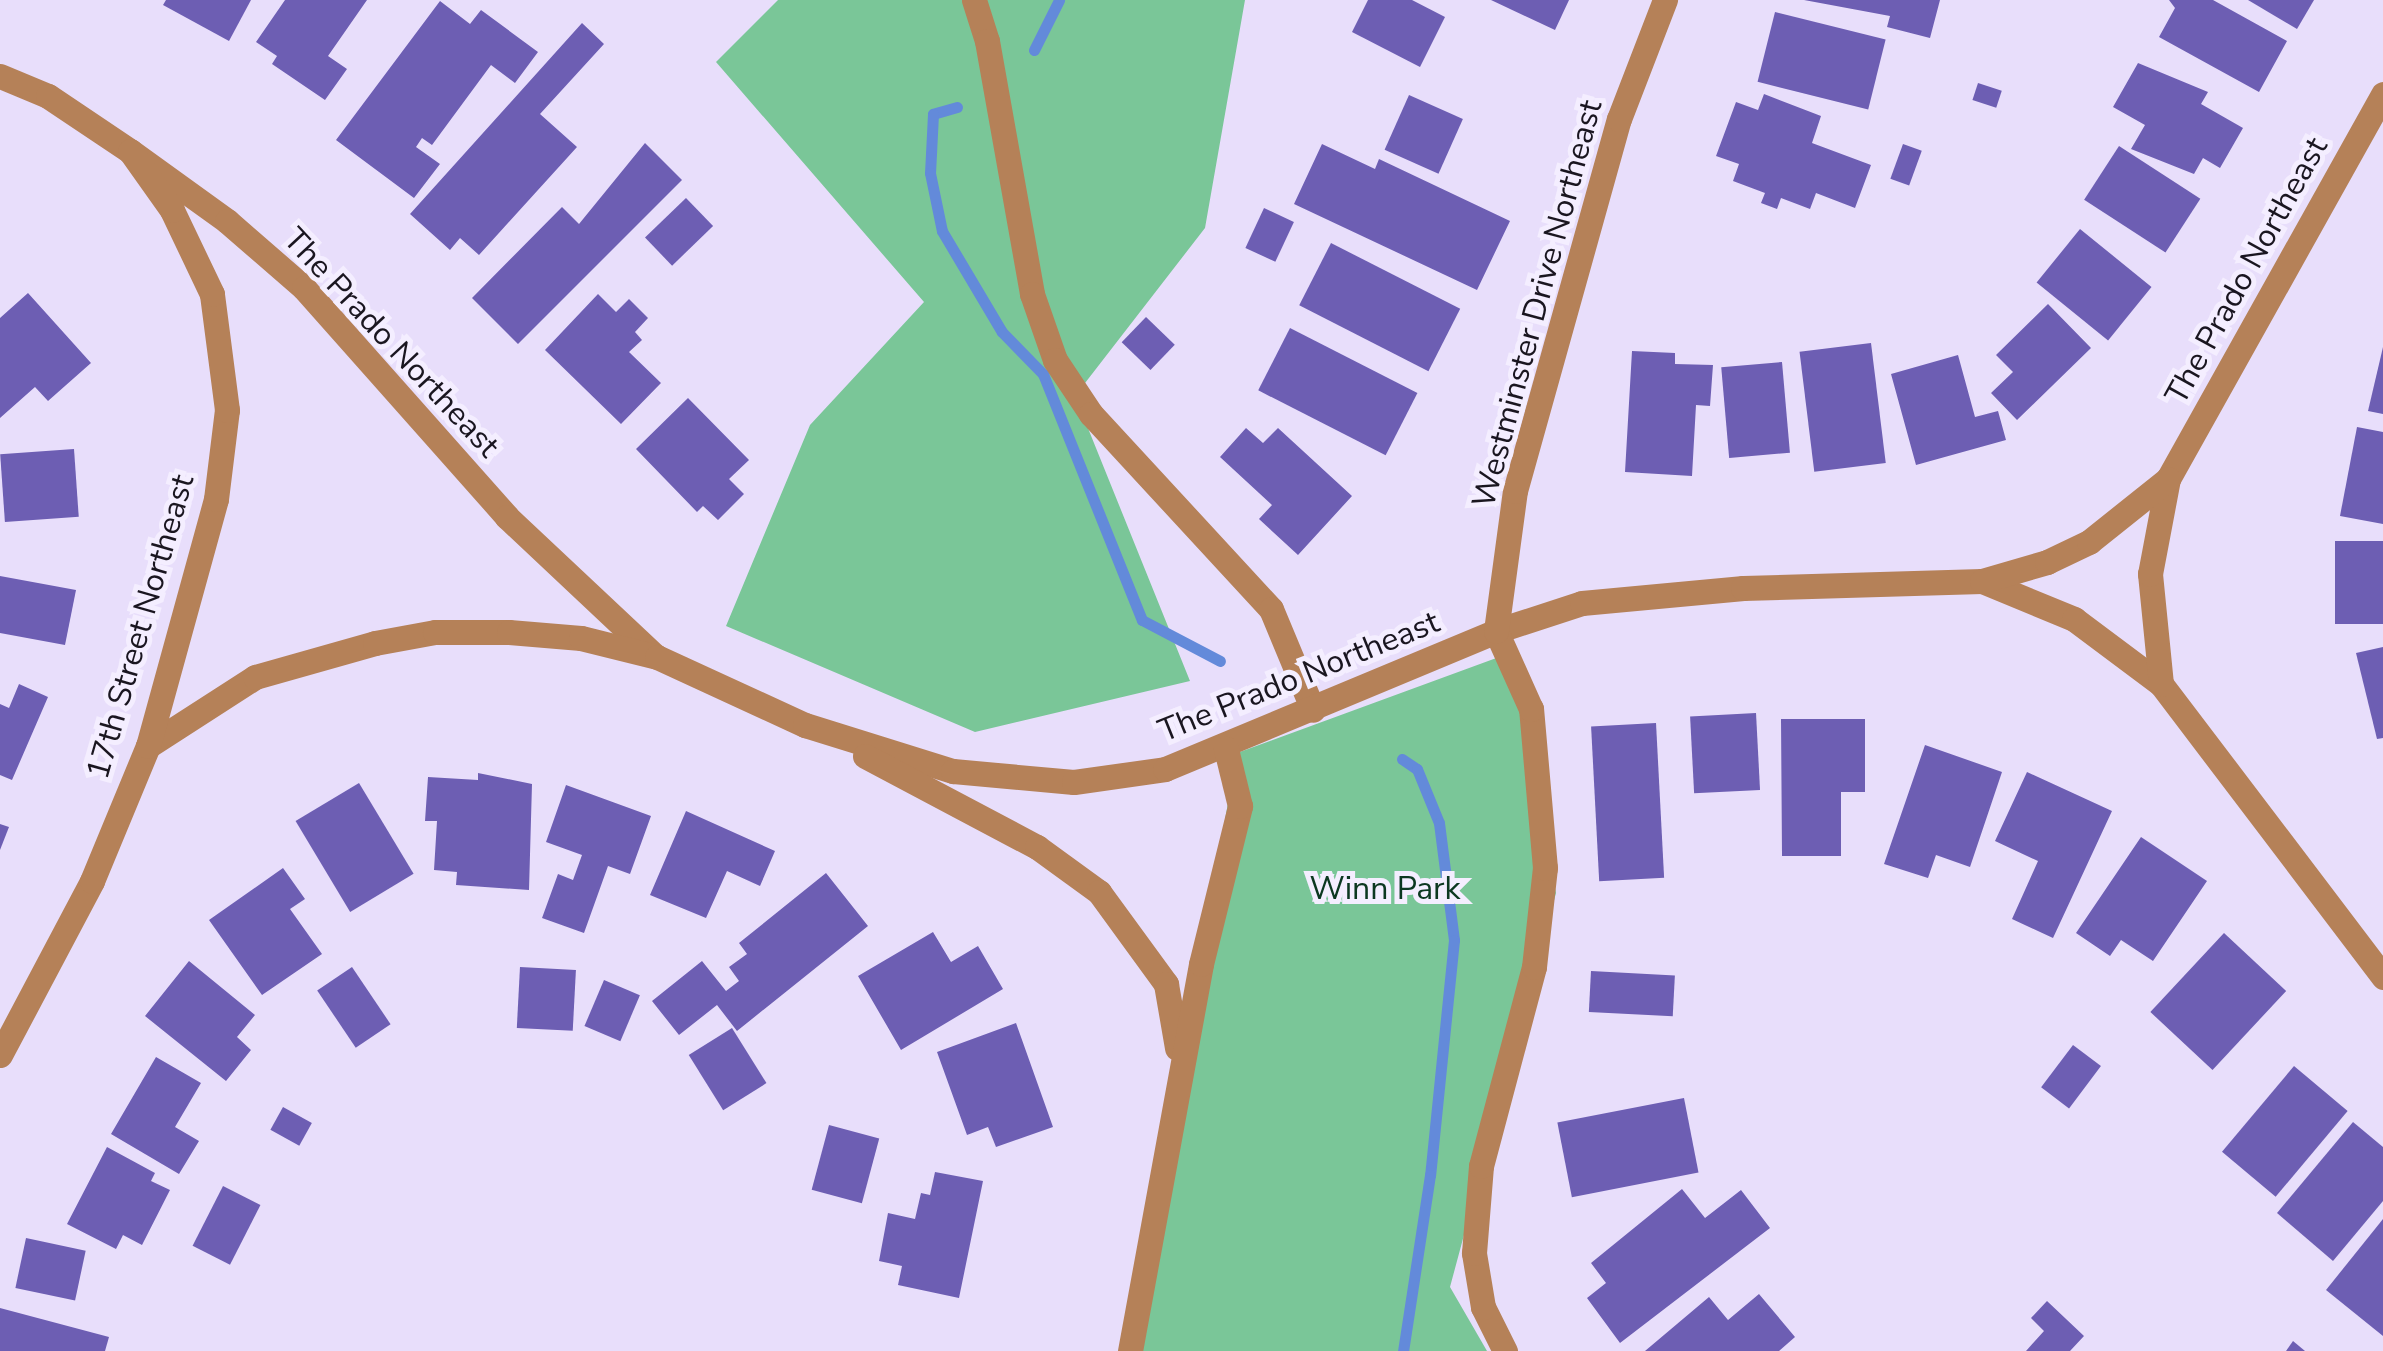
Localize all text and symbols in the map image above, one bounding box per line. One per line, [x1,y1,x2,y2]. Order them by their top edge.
street label: Westminster Drive Northeast [1465,96,1611,512]
street label: The Prado Northeast [2158,131,2336,411]
street label: The Prado Northeast [275,221,507,465]
street label: 17th Street Northeast [79,470,203,784]
street label: The Prado Northeast [1153,603,1445,751]
park label: Winn Park [1309,870,1461,908]

